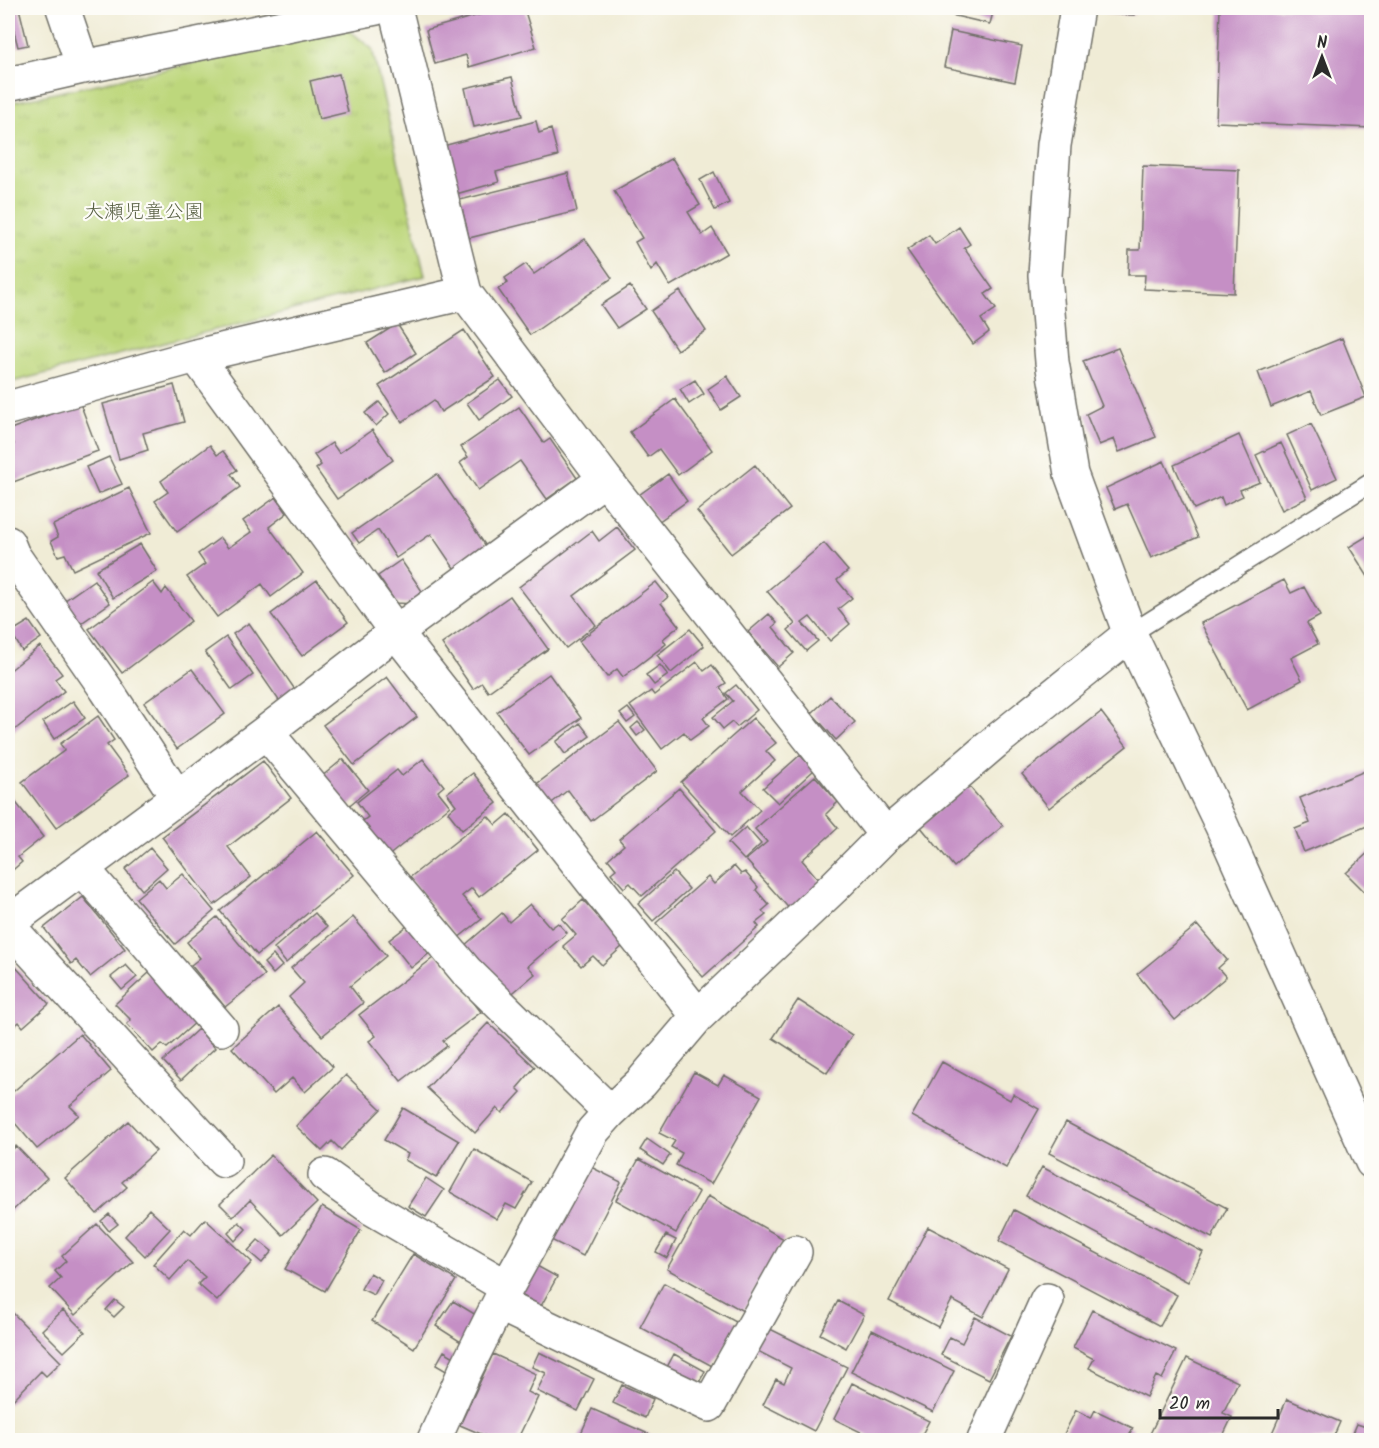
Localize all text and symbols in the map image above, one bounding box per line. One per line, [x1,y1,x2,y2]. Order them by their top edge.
north arrow [1292,27,1352,87]
text: N [1317,31,1327,56]
park label: 大瀬児童公園 [84,197,204,229]
scale bar [1160,1382,1278,1420]
text: 20 m [1169,1390,1210,1419]

